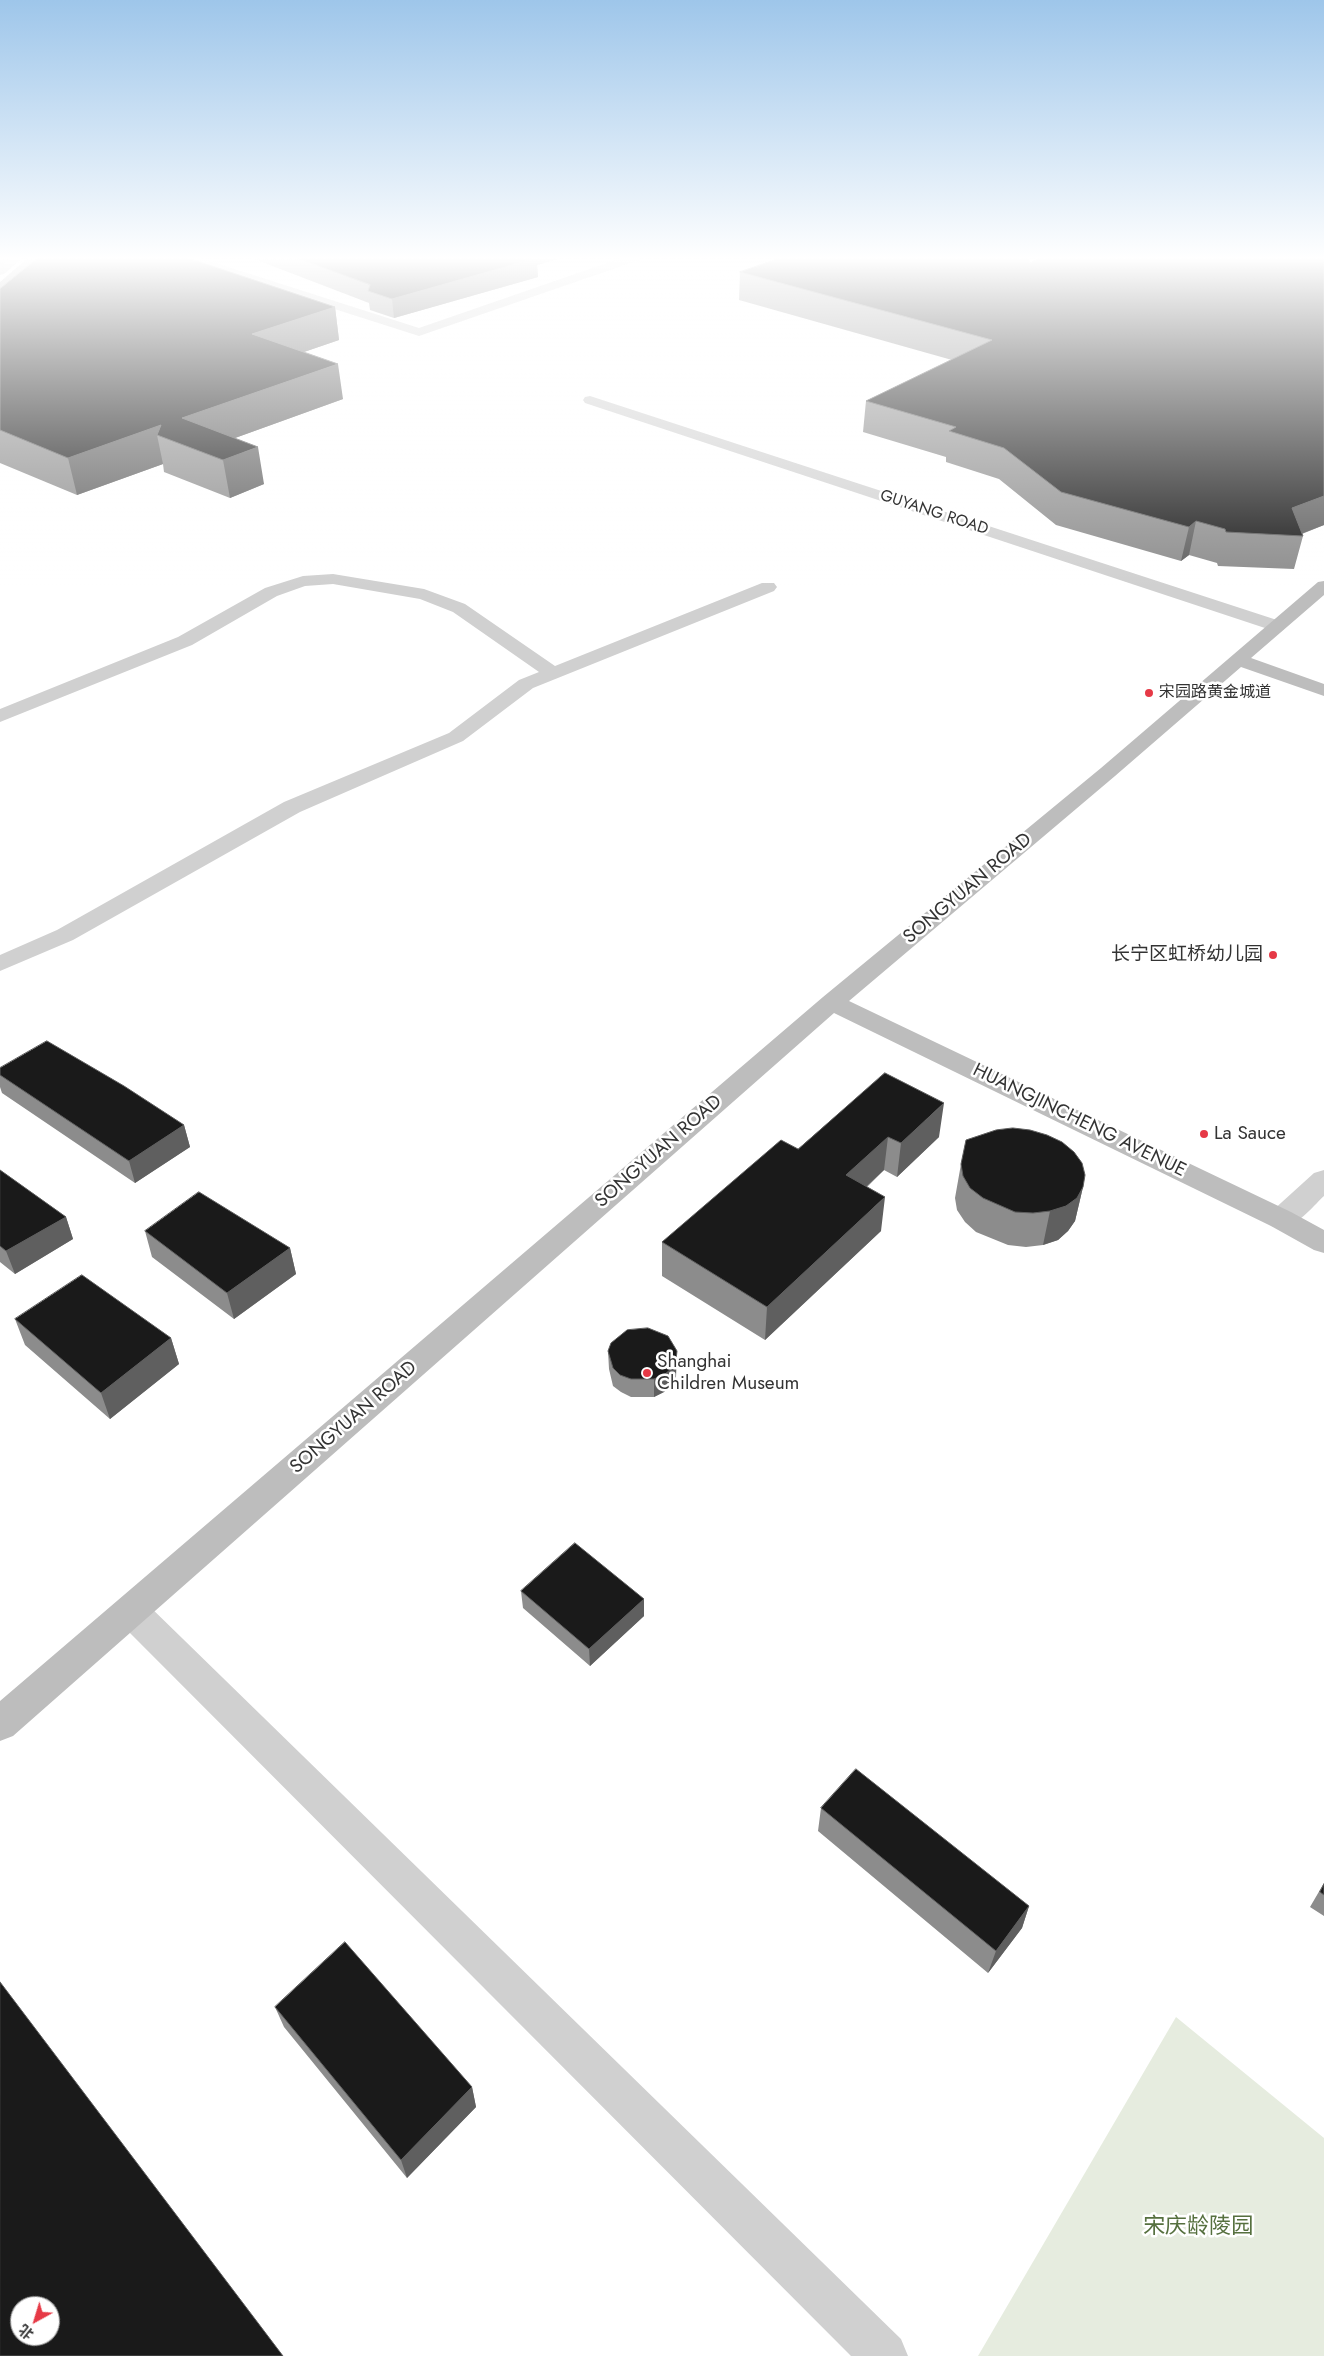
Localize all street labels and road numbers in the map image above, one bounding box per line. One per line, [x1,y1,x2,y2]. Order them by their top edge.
street label: GUYANG ROAD [878,486,990,540]
street label: SONGYUAN ROAD [899,829,1037,949]
street label: HUANGJINCHENG AVENUE [969,1059,1189,1183]
street label: SONGYUAN ROAD [591,1091,727,1213]
street label: SONGYUAN ROAD [286,1357,422,1479]

